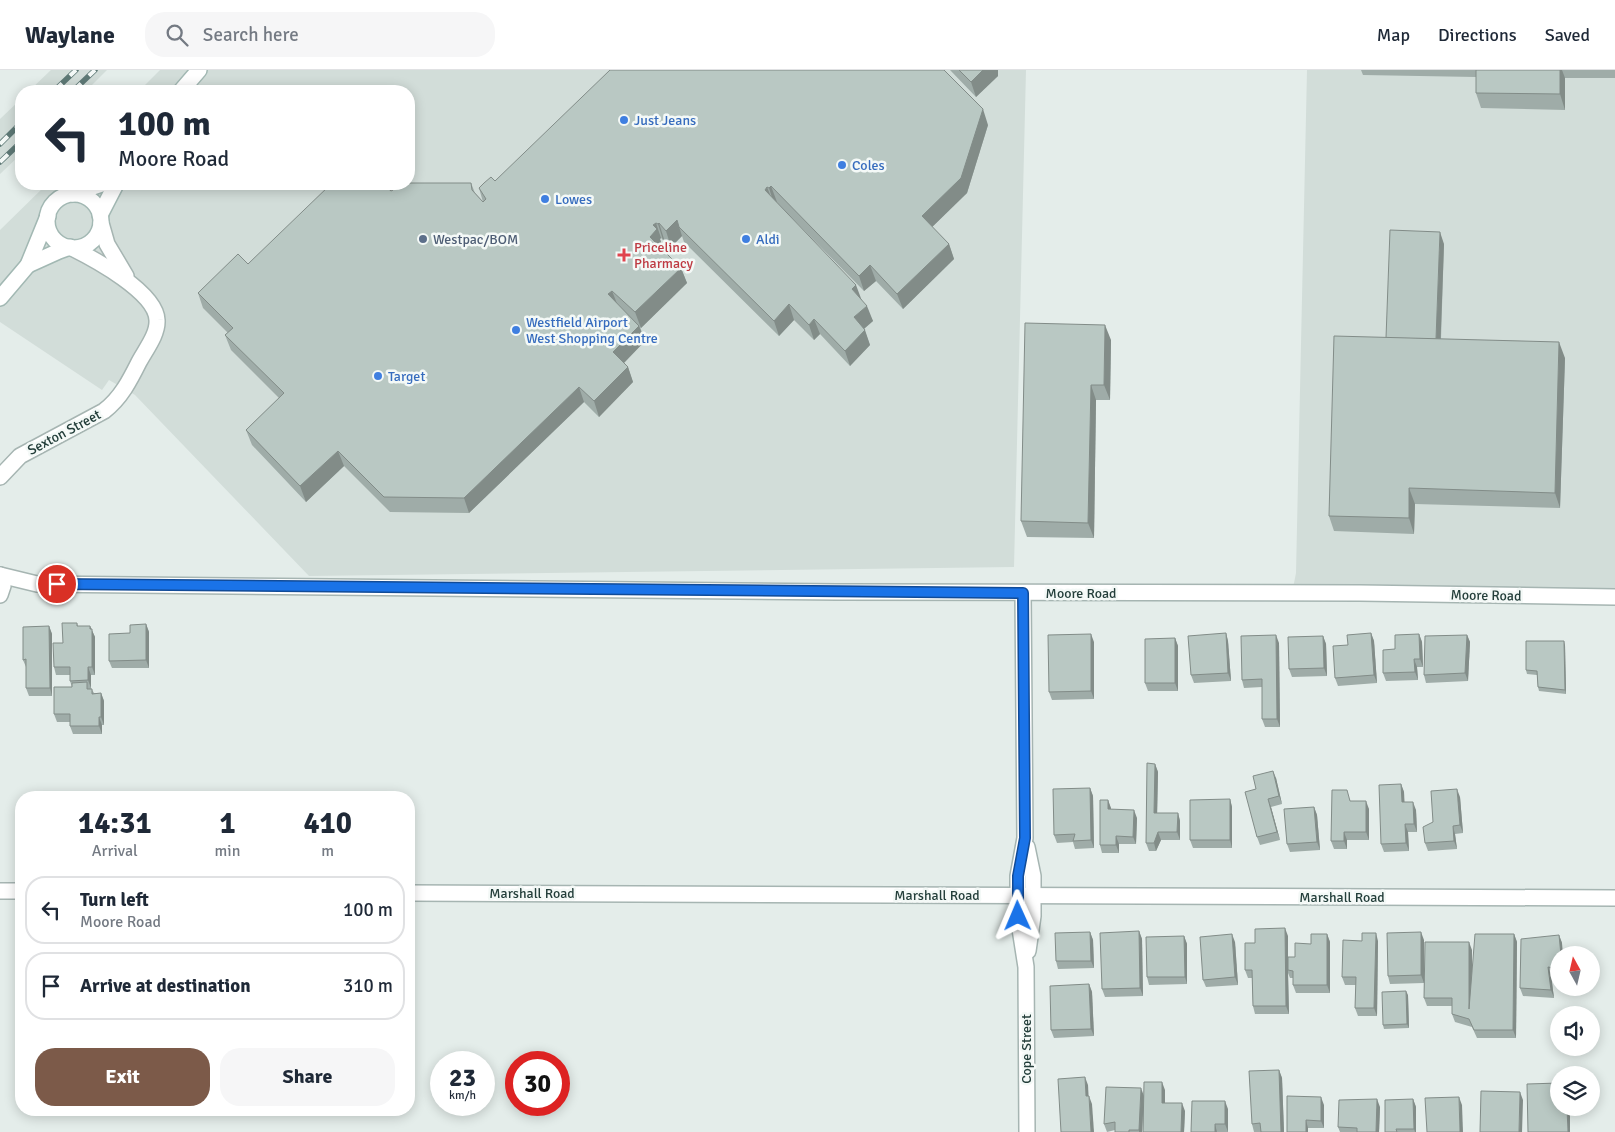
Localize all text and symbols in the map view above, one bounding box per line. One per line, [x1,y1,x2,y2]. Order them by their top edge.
search box [145,12,495,57]
text: Waylane [25,20,115,50]
icon: search [163,21,191,49]
text: Search here [203,23,299,47]
text: Map [1377,24,1410,46]
text: Directions [1438,24,1517,46]
text: Saved [1545,24,1590,46]
text: 100 m [118,102,211,145]
icon: left [35,105,100,170]
place label: Just Jeans [634,112,696,129]
marker: Just Jeans [618,114,630,126]
text: Moore Road [118,145,229,172]
place label: Coles [852,157,885,174]
marker: Coles [836,159,848,171]
place label: Lowes [555,191,592,208]
marker: Lowes [539,193,551,205]
place label: Westpac/BOM [433,231,518,248]
place label: Aldi [756,231,780,248]
marker: Westpac/BOM [417,233,429,245]
marker: Aldi [740,233,752,245]
place label: Priceline Pharmacy [634,239,694,272]
marker: Priceline Pharmacy [618,249,630,261]
place label: Westfield Airport West Shopping Centre [526,314,658,347]
marker: Westfield Airport West Shopping Centre [510,324,522,336]
place label: Target [388,368,425,385]
marker: Target [372,370,384,382]
street label: Sexton Street [25,406,104,459]
pin [36,563,78,605]
icon: arrive [43,570,71,598]
street label: Moore Road [1046,585,1116,602]
street label: Moore Road [1450,586,1522,605]
text: 14:31 [78,805,152,842]
text: 1 [219,805,236,842]
text: 410 [303,805,352,842]
text: Arrival [92,841,138,861]
text: min [215,841,240,861]
text: m [321,841,334,861]
street label: Marshall Road [489,885,575,902]
street label: Marshall Road [894,887,980,904]
text: Turn left [80,888,149,912]
position arrow [991,889,1043,941]
street label: Marshall Road [1299,889,1385,906]
icon: left [37,896,65,924]
text: 100 m [343,898,393,922]
text: Moore Road [80,912,161,932]
north arrow [1550,946,1600,996]
map controls [1550,946,1600,1116]
icon: arrive [37,972,65,1000]
text: Arrive at destination [80,974,251,998]
text: 310 m [343,974,393,998]
button: sound [1550,1006,1600,1056]
street label: Cope Street [1018,1014,1035,1084]
button: Exit [35,1048,210,1106]
button: Share [220,1048,395,1106]
speed limit sign: 30 [505,1051,570,1116]
text: 23 [449,1062,476,1093]
button: layers [1550,1066,1600,1116]
text: km/h [449,1088,476,1103]

